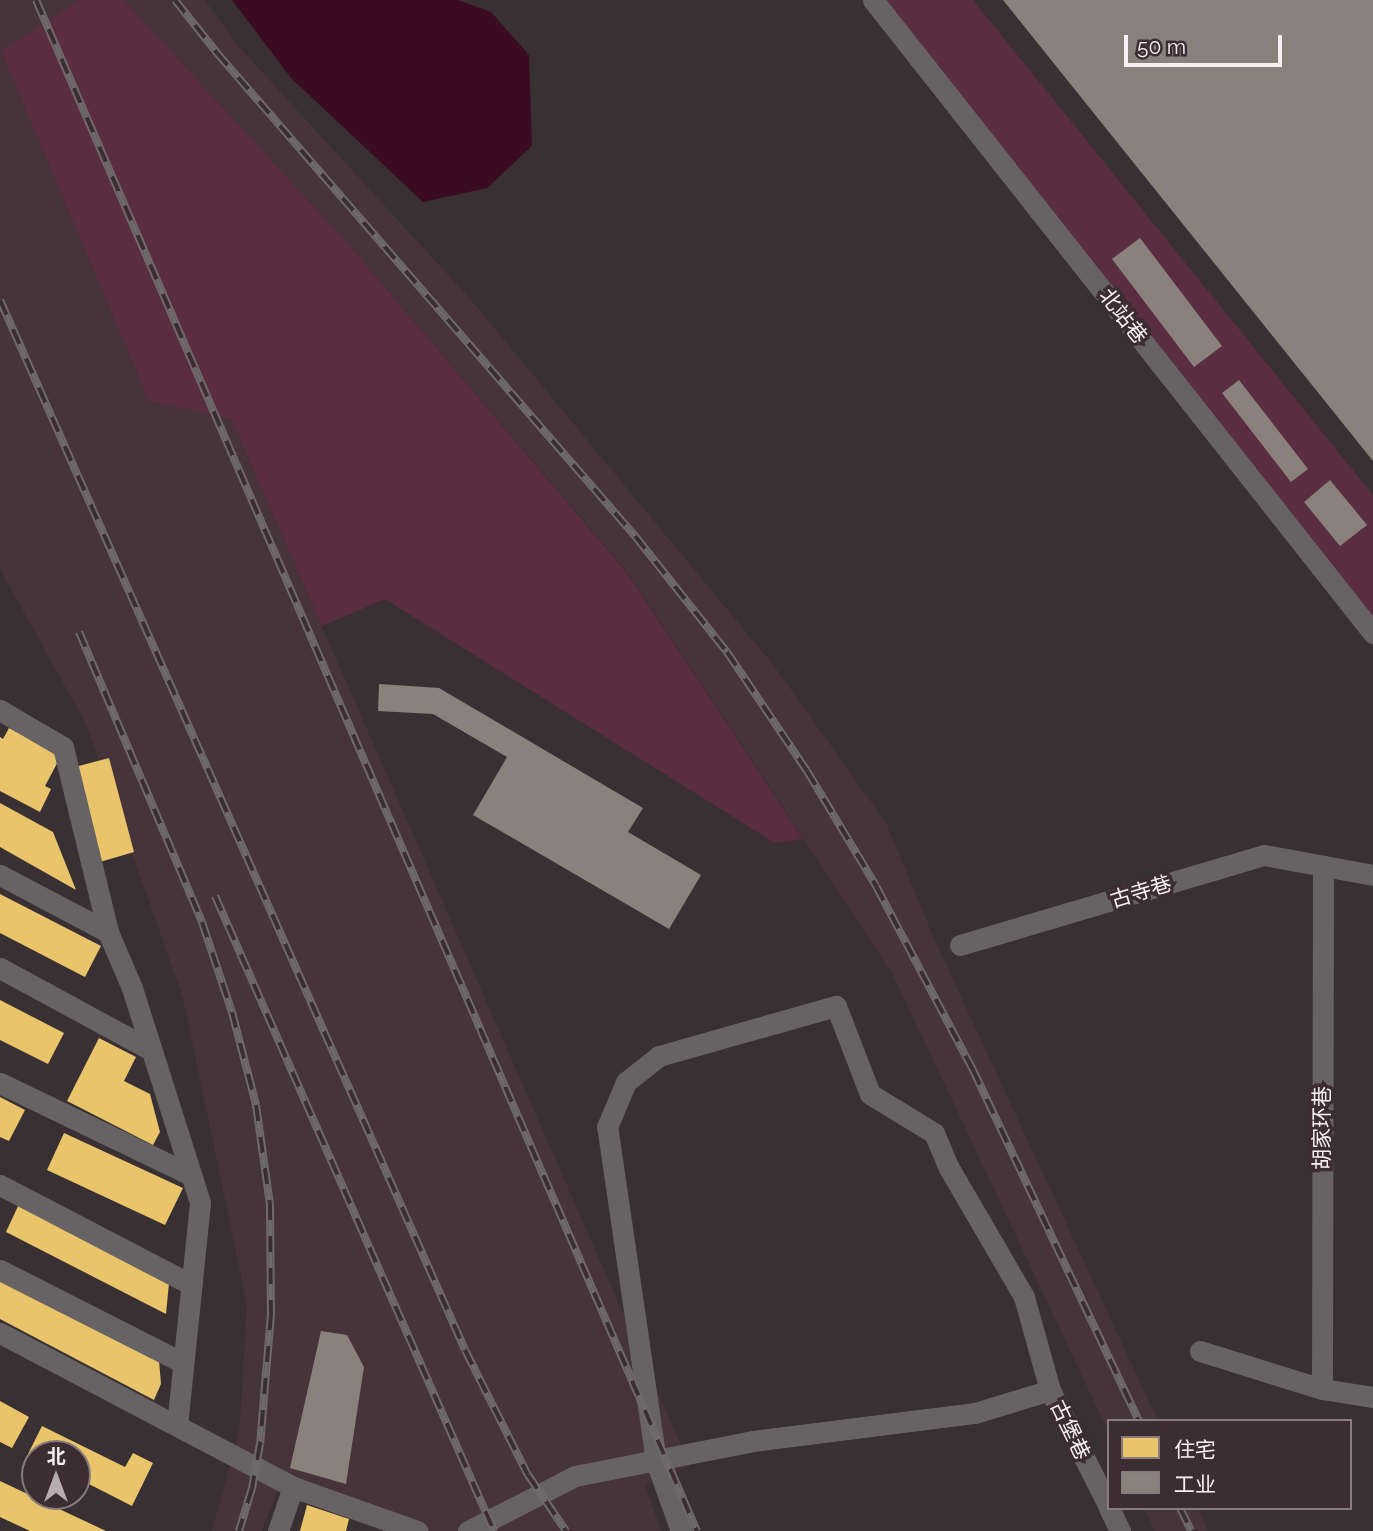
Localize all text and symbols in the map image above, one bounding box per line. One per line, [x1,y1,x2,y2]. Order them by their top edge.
scale bar [1128,21,1286,65]
text: 50 m [1137,34,1186,59]
street label: 北站巷 [1094,283,1152,349]
street label: 古寺巷 [1107,871,1175,913]
street label: 胡家环巷 [1309,1086,1335,1170]
street label: 古堡巷 [1045,1396,1095,1464]
legend [1107,1419,1352,1510]
text: 住宅 [1174,1437,1216,1462]
north arrow [21,1440,91,1510]
text: 北 [46,1445,66,1467]
text: 工业 [1174,1472,1216,1497]

